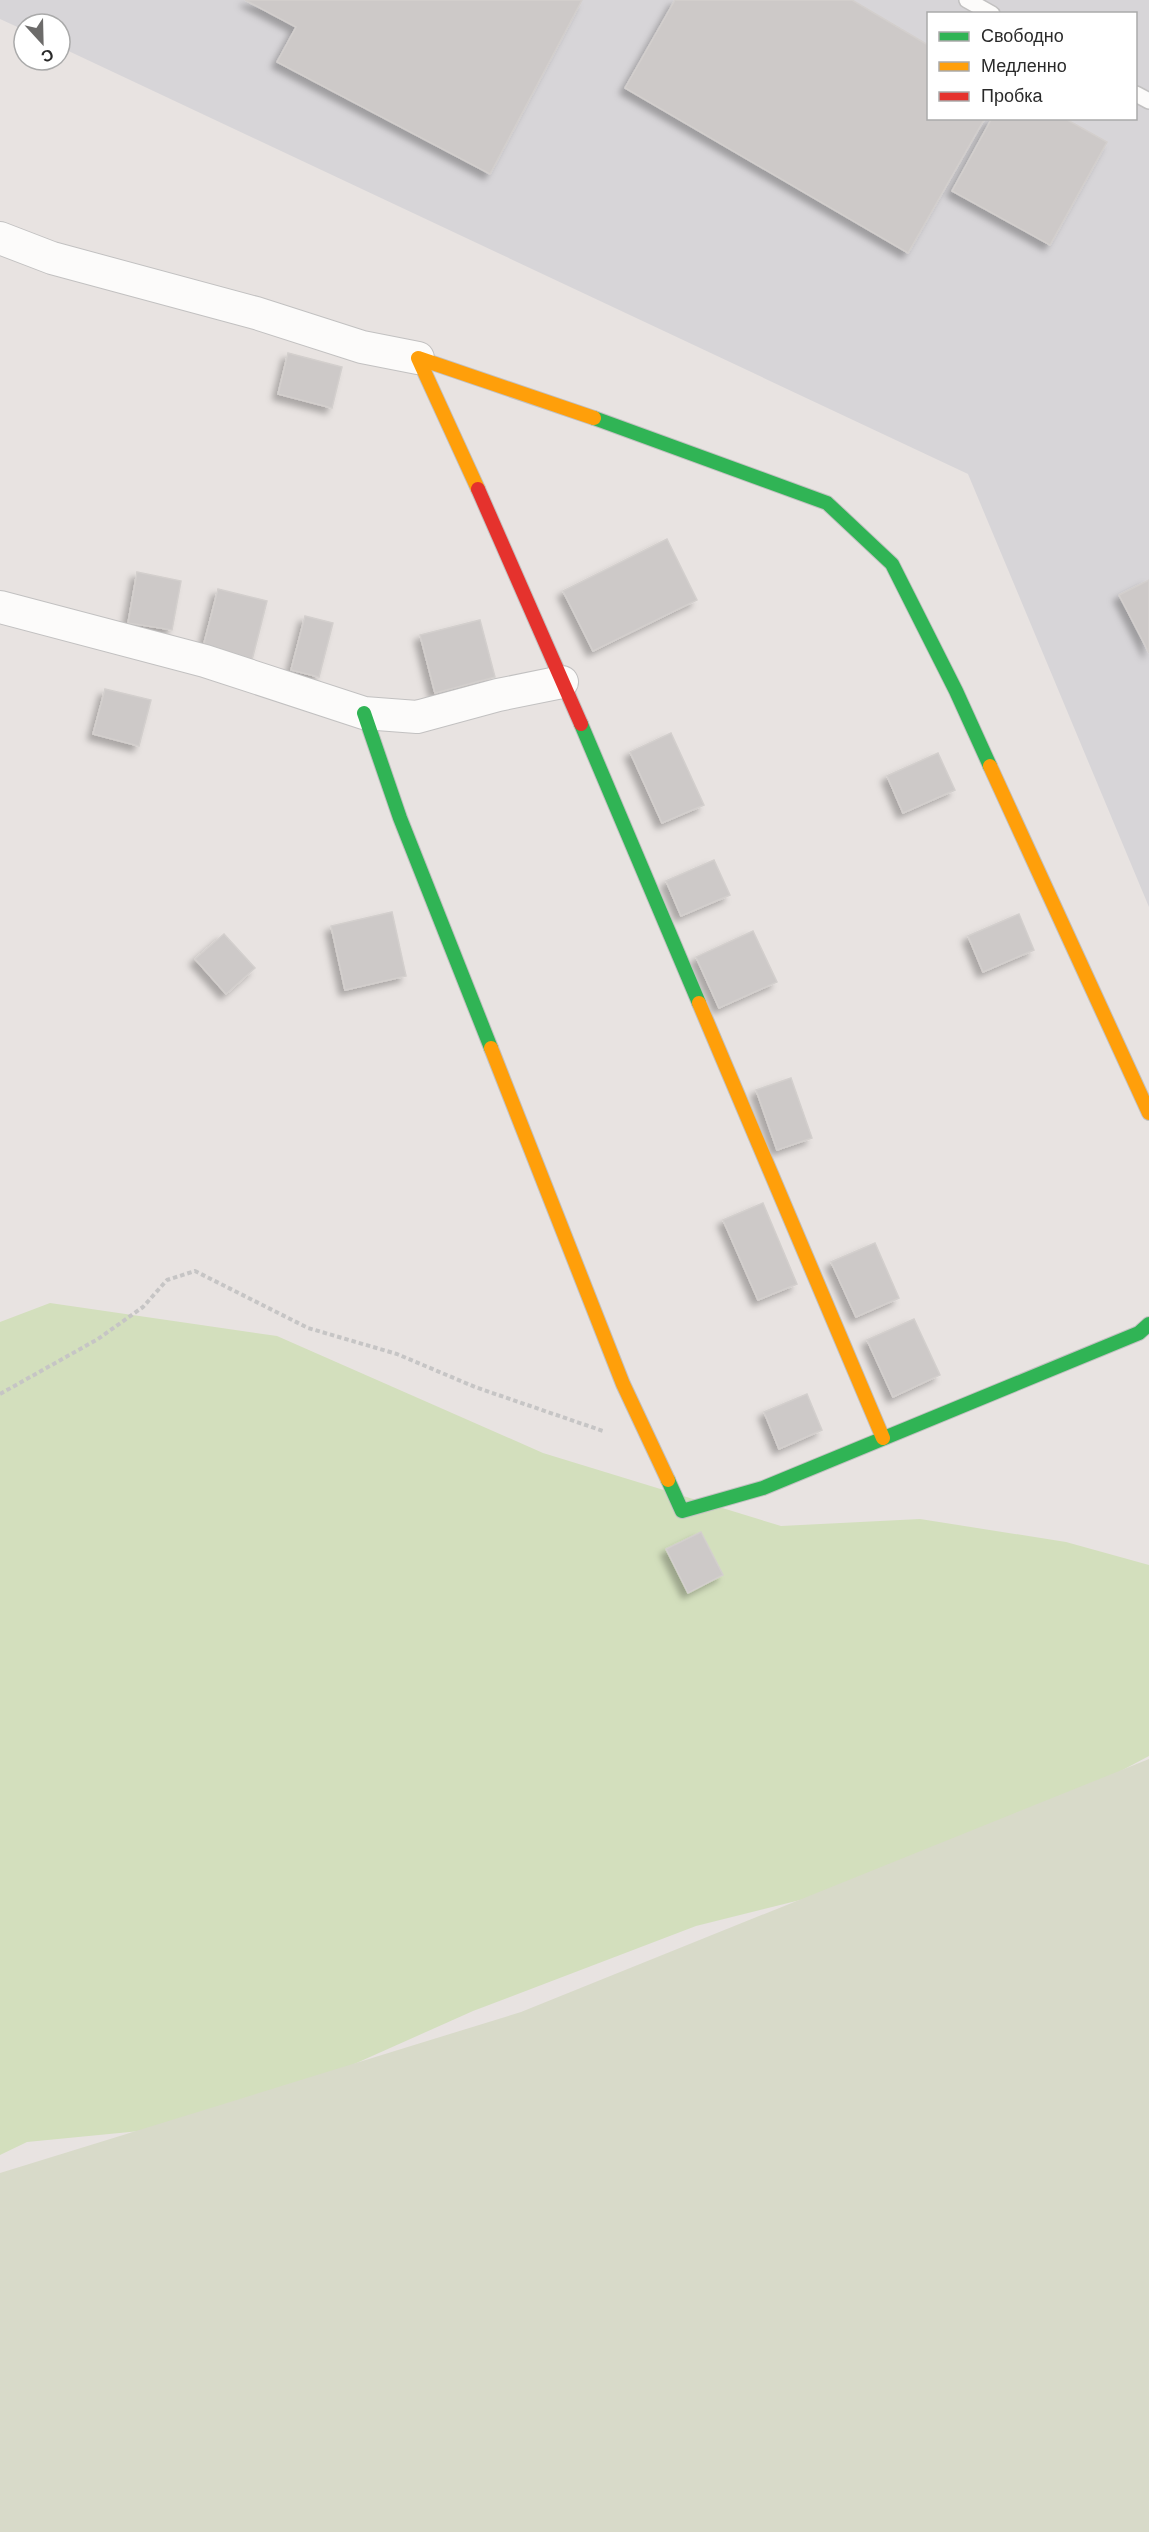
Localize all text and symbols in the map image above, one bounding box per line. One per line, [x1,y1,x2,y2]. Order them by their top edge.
north arrow [12,12,72,72]
legend [927,12,1137,120]
text: Свободно [981,26,1064,46]
text: С [38,45,56,66]
text: Медленно [981,56,1067,76]
text: Пробка [981,86,1044,106]

